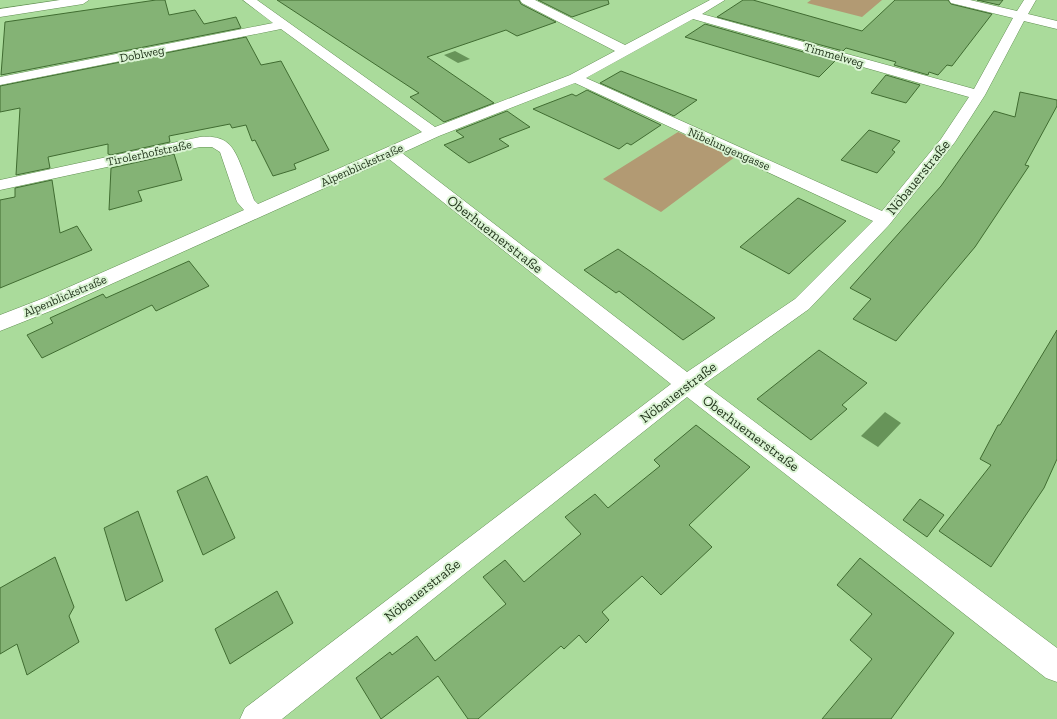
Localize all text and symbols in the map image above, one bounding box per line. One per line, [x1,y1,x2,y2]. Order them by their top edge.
street label: Timmelweg [803,40,866,70]
street label: Doblweg [118,43,166,65]
street label: Nibelungengasse [686,125,773,174]
street label: Nöbauerstraße [883,136,954,218]
street label: Tirolerhofstraße [105,137,193,169]
street label: Alpenblickstraße [319,140,406,189]
street label: Oberhuemerstraße [444,192,546,277]
street label: Alpenblickstraße [21,272,109,320]
street label: Nöbauerstraße [637,358,720,427]
street label: Oberhuemerstraße [699,392,803,475]
street label: Nöbauerstraße [381,555,464,625]

